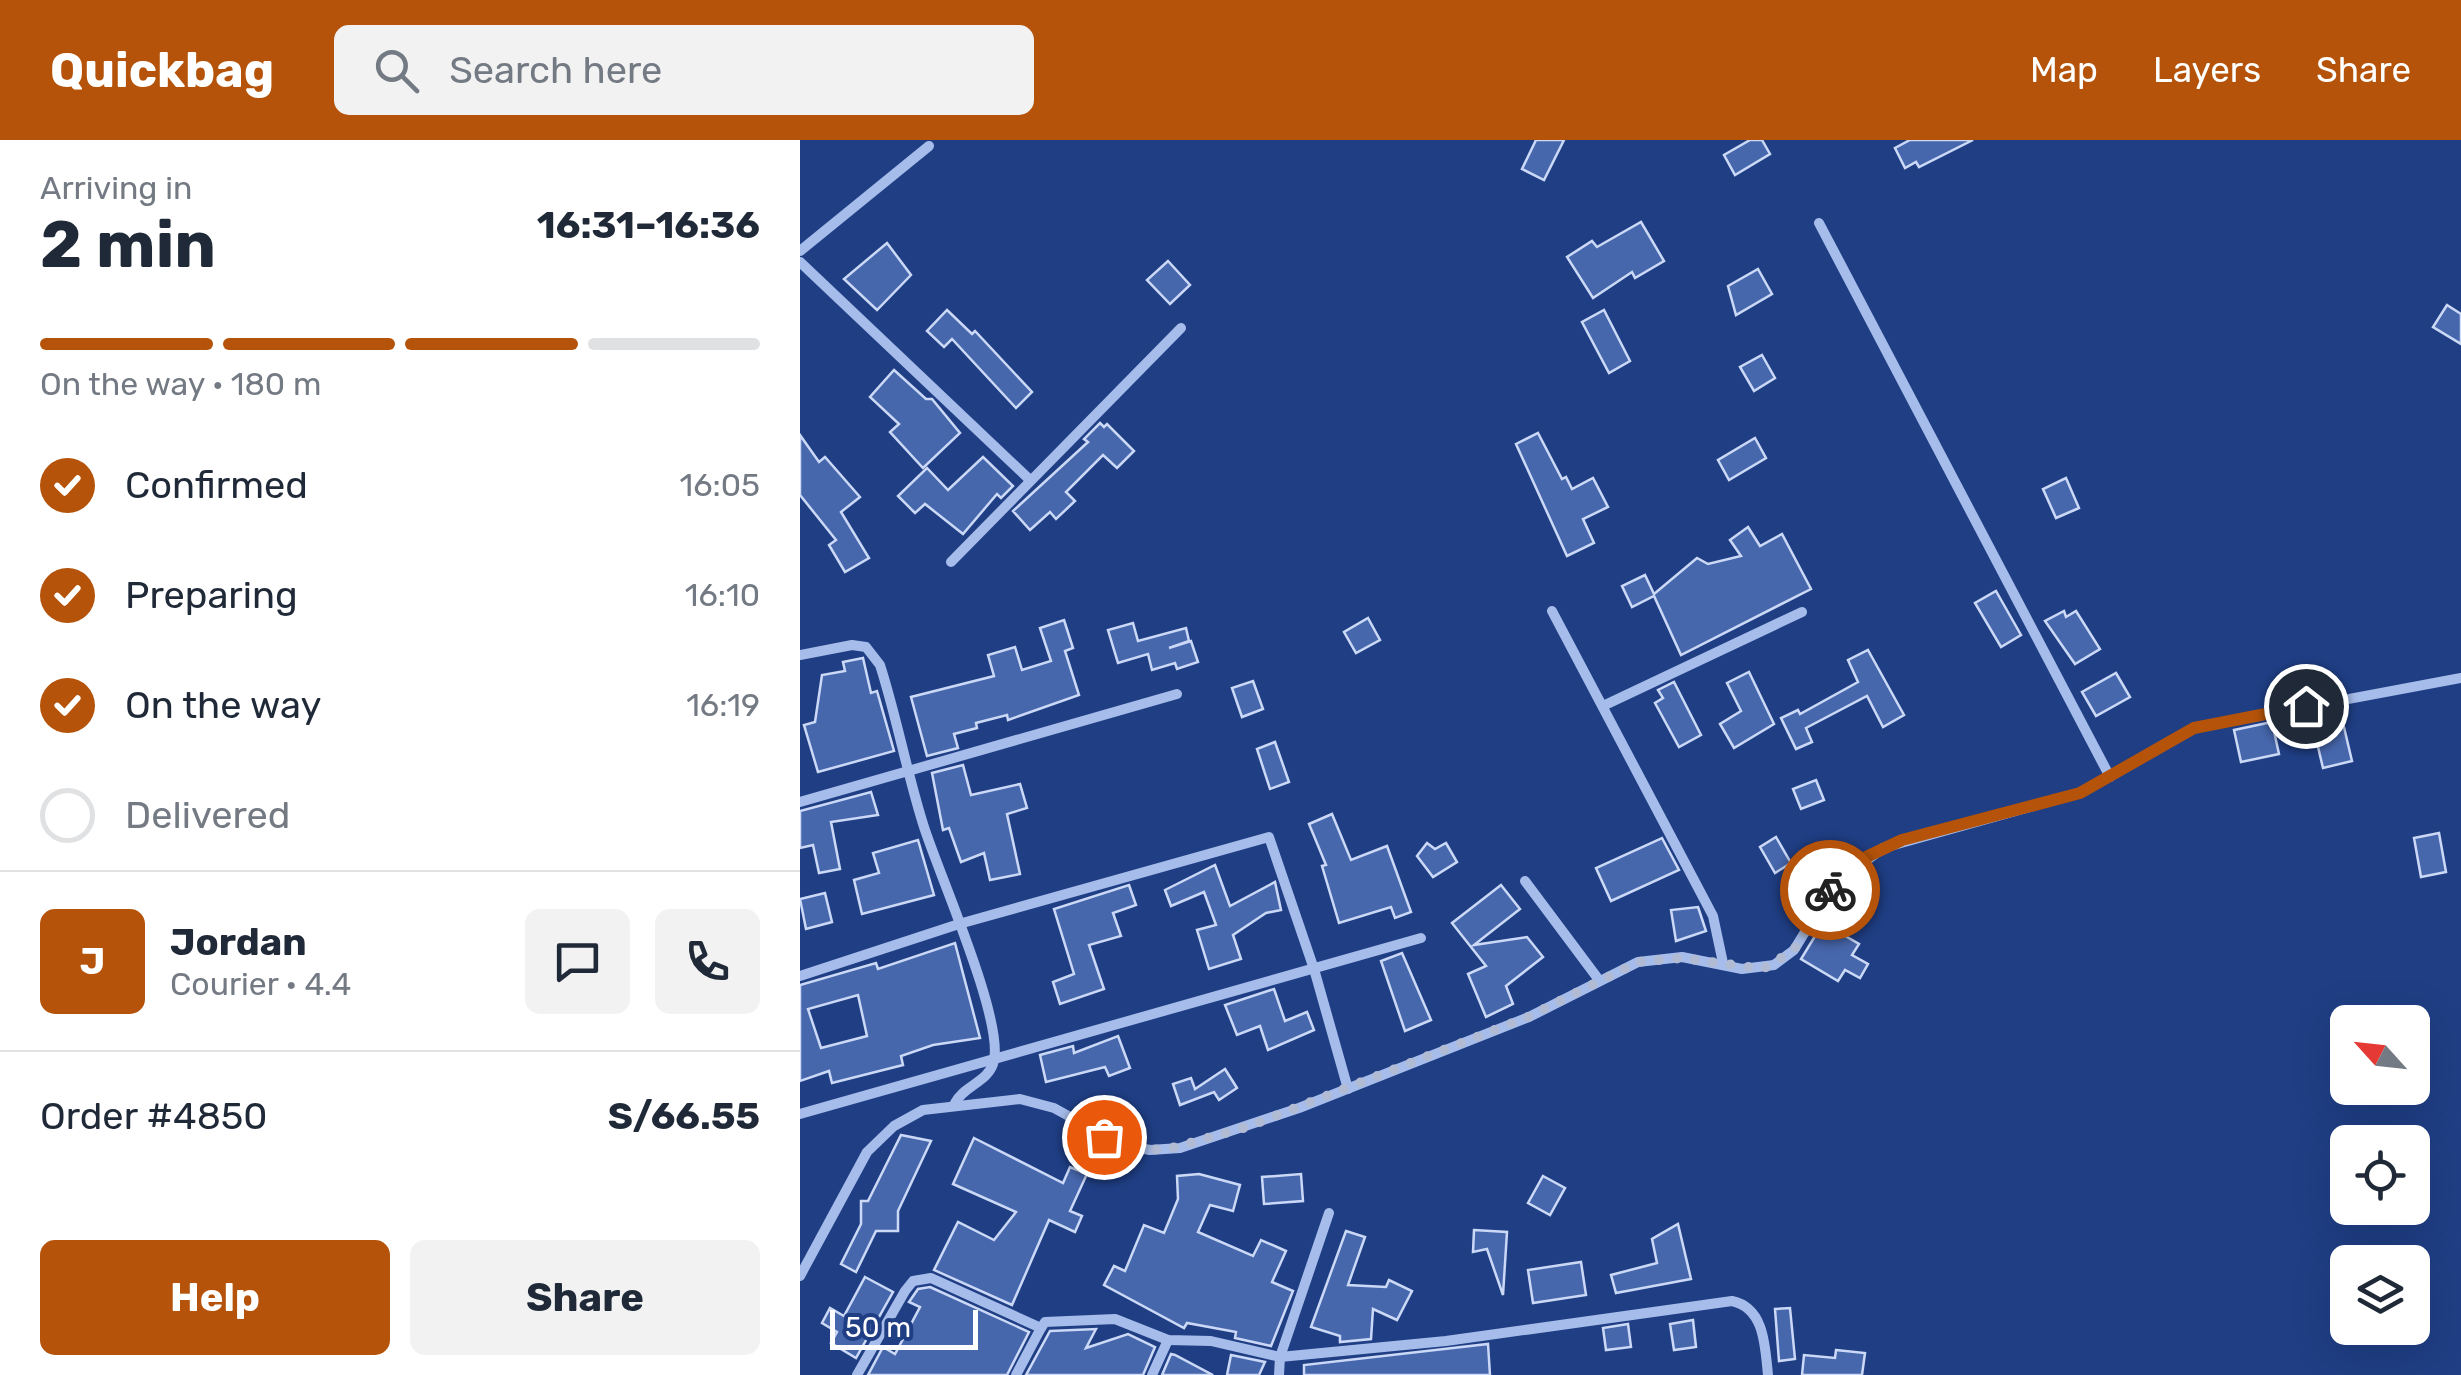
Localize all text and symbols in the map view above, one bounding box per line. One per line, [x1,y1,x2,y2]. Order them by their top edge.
search box [334,25,1034,115]
text: Quickbag [50,42,274,99]
icon: search [369,43,424,98]
text: Search here [449,47,662,93]
text: Map [2030,49,2098,91]
text: Layers [2153,49,2261,91]
text: Share [2316,49,2411,91]
text: Arriving in [40,169,192,207]
text: 16:31–16:36 [537,202,760,248]
text: 2 min [40,206,216,283]
text: On the way · 180 m [40,365,321,403]
icon: check [40,458,95,513]
text: Confirmed [125,462,308,508]
text: 16:05 [679,466,760,504]
icon: check [40,568,95,623]
text: Preparing [125,572,298,618]
text: 16:10 [685,576,760,614]
pin [2264,664,2349,749]
icon: check [40,678,95,733]
icon: home [2279,679,2334,734]
text: On the way [125,682,321,728]
text: 16:19 [686,686,760,724]
text: Delivered [125,792,290,838]
courier [1780,840,1880,940]
icon: bike [1803,863,1858,918]
button: chat [525,909,630,1014]
button: phone [655,909,760,1014]
text: Jordan [170,919,307,965]
text: J [80,938,105,984]
text: Courier · 4.4 [170,965,351,1003]
north arrow [2330,1005,2430,1105]
map controls [2330,1005,2430,1345]
text: Order #4850 [40,1093,268,1139]
text: S/66.55 [608,1093,760,1139]
pin [1062,1095,1147,1180]
icon: bag [1077,1110,1132,1165]
button: locate [2330,1125,2430,1225]
button: Help [40,1240,390,1355]
button: Share [410,1240,760,1355]
button: layers [2330,1245,2430,1345]
scale bar [830,1305,978,1350]
text: 50 m [845,1311,911,1344]

